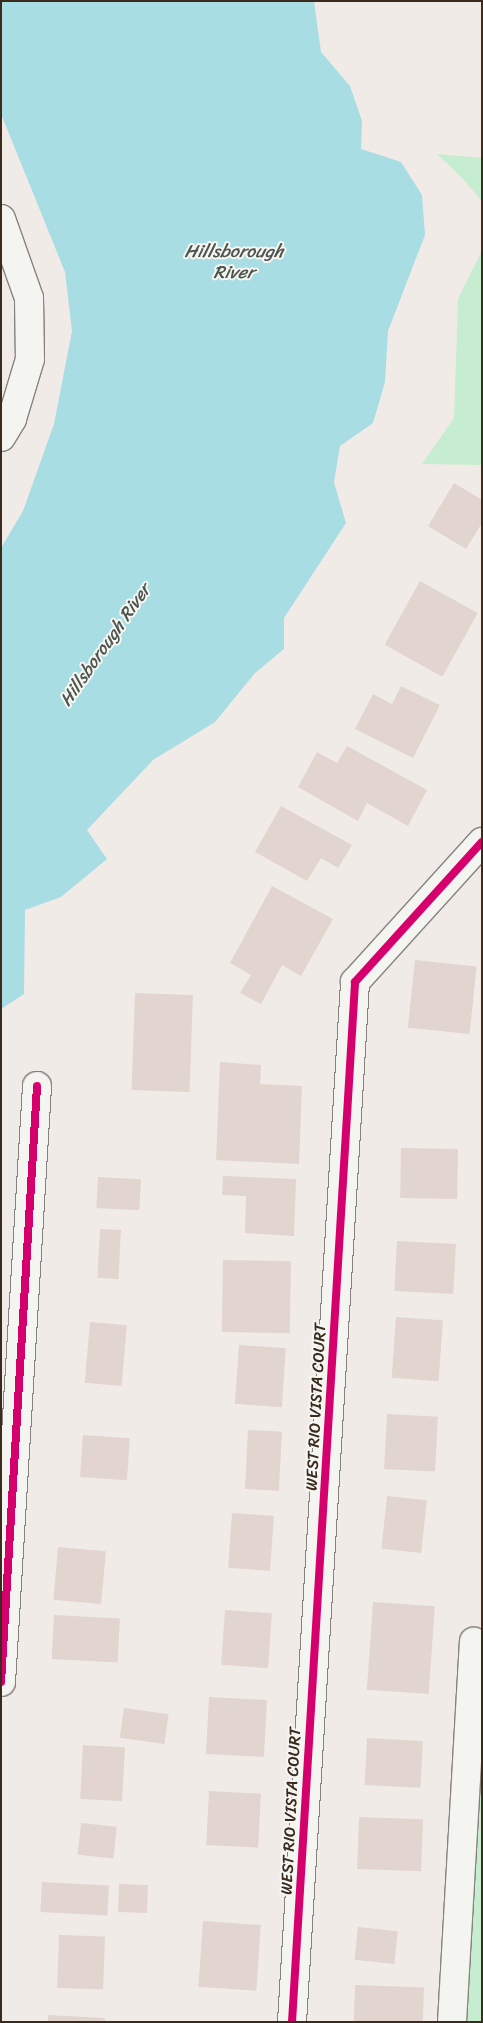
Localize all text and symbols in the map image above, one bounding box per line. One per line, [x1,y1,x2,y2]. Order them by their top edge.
water label: Hillsborough River [185,241,283,284]
water label: Hillsborough River [55,580,155,710]
street label: WEST RIO VISTA COURT [302,1322,330,1492]
street label: WEST RIO VISTA COURT [277,1726,305,1896]

